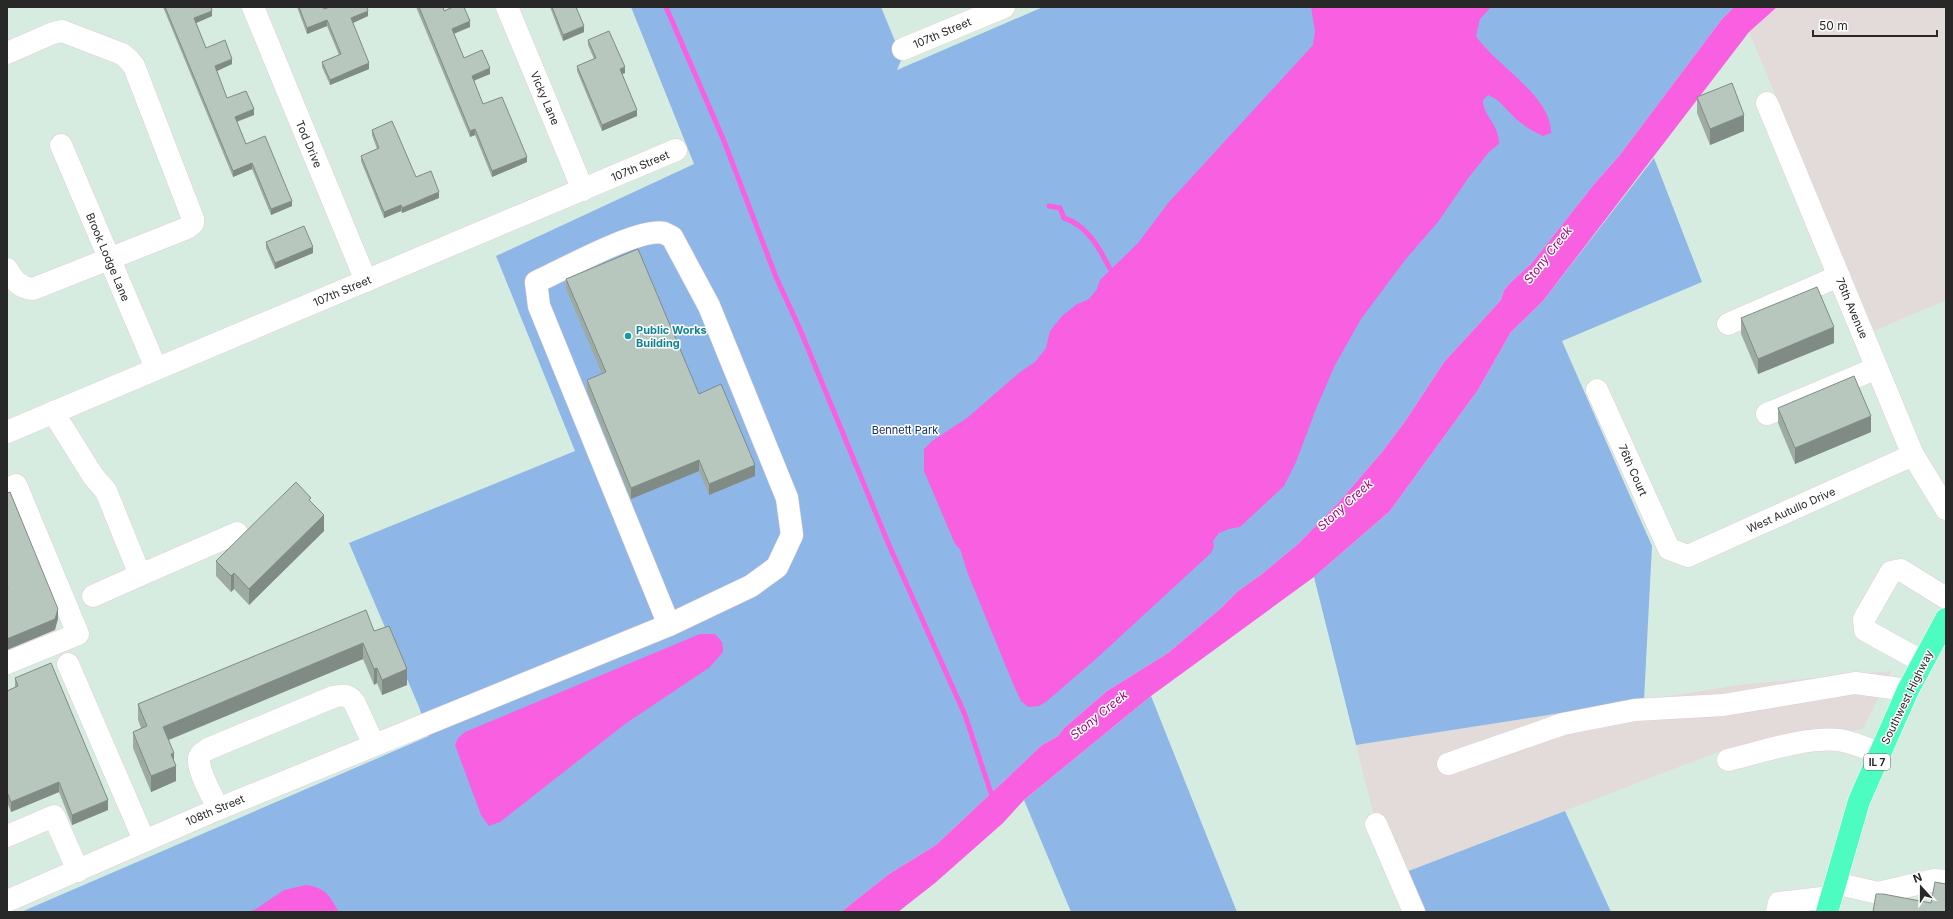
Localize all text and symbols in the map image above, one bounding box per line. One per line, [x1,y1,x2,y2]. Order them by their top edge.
scale bar [1813,12,1937,38]
street label: 107th Street [911,14,973,51]
text: 50 m [1819,18,1848,33]
street label: Vicky Lane [527,69,563,127]
street label: Tod Drive [293,118,325,170]
street label: 107th Street [609,147,671,184]
street label: Brook Lodge Lane [83,211,133,303]
water label: Stony Creek [1520,222,1575,287]
street label: 107th Street [311,272,373,309]
street label: 76th Avenue [1833,275,1871,341]
place label: Public Works Building [636,323,707,350]
marker: Public Works Building [623,331,633,341]
park label: Bennett Park [872,423,938,437]
street label: 76th Court [1615,442,1651,498]
water label: Stony Creek [1314,476,1376,533]
street label: West Autullo Drive [1744,484,1838,536]
street label: Southwest Highway [1878,648,1936,746]
water label: Stony Creek [1067,687,1131,742]
road number: IL 7 [1864,754,1890,770]
street label: 108th Street [184,791,247,829]
north arrow [1901,867,1941,907]
text: N [1911,870,1924,886]

